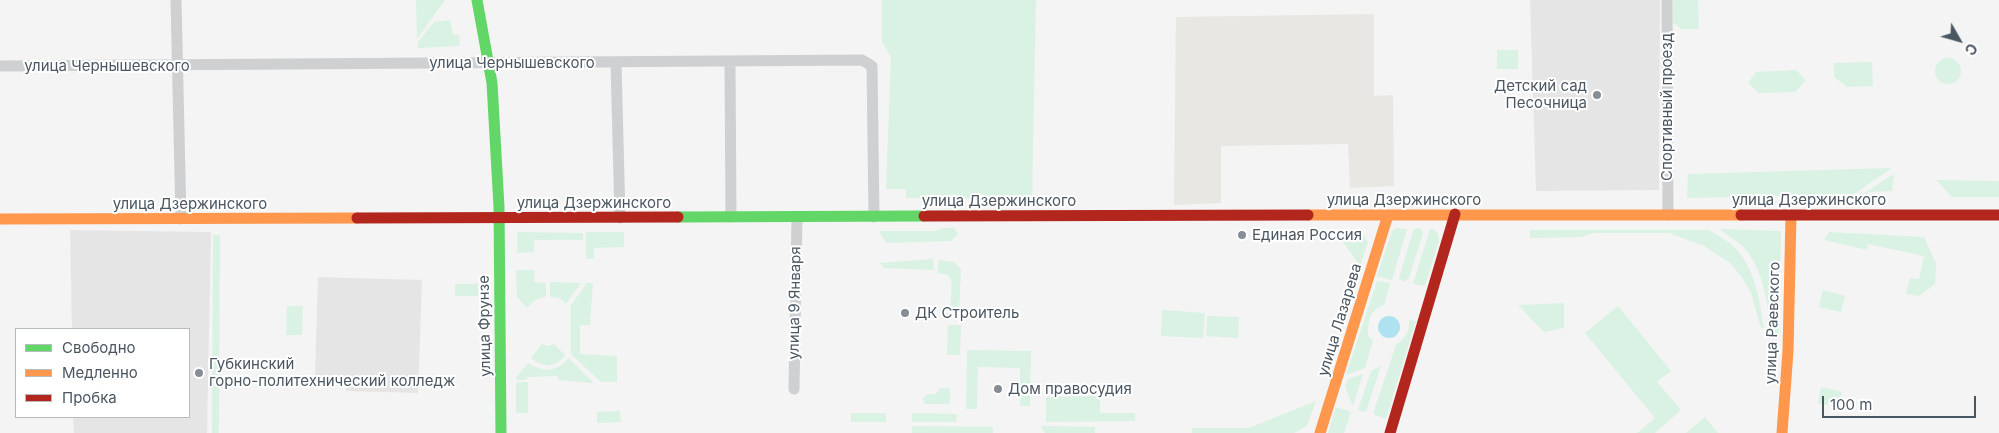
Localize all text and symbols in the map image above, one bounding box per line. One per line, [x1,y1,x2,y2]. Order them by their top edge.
north arrow [1934,15,1984,65]
street label: Спортивный проезд [1658,33,1676,181]
text: С [1961,40,1981,59]
street label: улица Чернышевского [429,54,595,72]
street label: улица Чернышевского [24,57,190,75]
place label: Детский сад Песочница [1494,77,1587,112]
marker: Детский сад Песочница [1591,89,1603,101]
street label: улица Дзержинского [1327,191,1481,209]
street label: улица Дзержинского [1732,191,1886,209]
street label: улица Дзержинского [922,192,1076,210]
street label: улица Дзержинского [517,194,671,212]
street label: улица Дзержинского [113,195,267,213]
place label: Единая Россия [1252,226,1362,244]
marker: Единая Россия [1236,229,1248,241]
street label: улица 9 Января [785,246,805,360]
street label: улица Лазарева [1314,261,1366,379]
street label: улица Раевского [1762,261,1784,385]
street label: улица Фрунзе [475,275,495,377]
place label: ДК Строитель [915,304,1019,322]
marker: ДК Строитель [899,307,911,319]
legend [15,328,190,418]
text: Свободно [62,338,136,357]
place label: Губкинский горно-политехнический колледж [209,355,455,390]
text: Медленно [62,363,138,382]
marker: Губкинский горно-политехнический колледж [193,367,205,379]
place label: Дом правосудия [1008,380,1132,398]
marker: Дом правосудия [992,383,1004,395]
scale bar [1824,386,1978,418]
text: Пробка [62,388,117,407]
text: 100 m [1830,395,1872,414]

